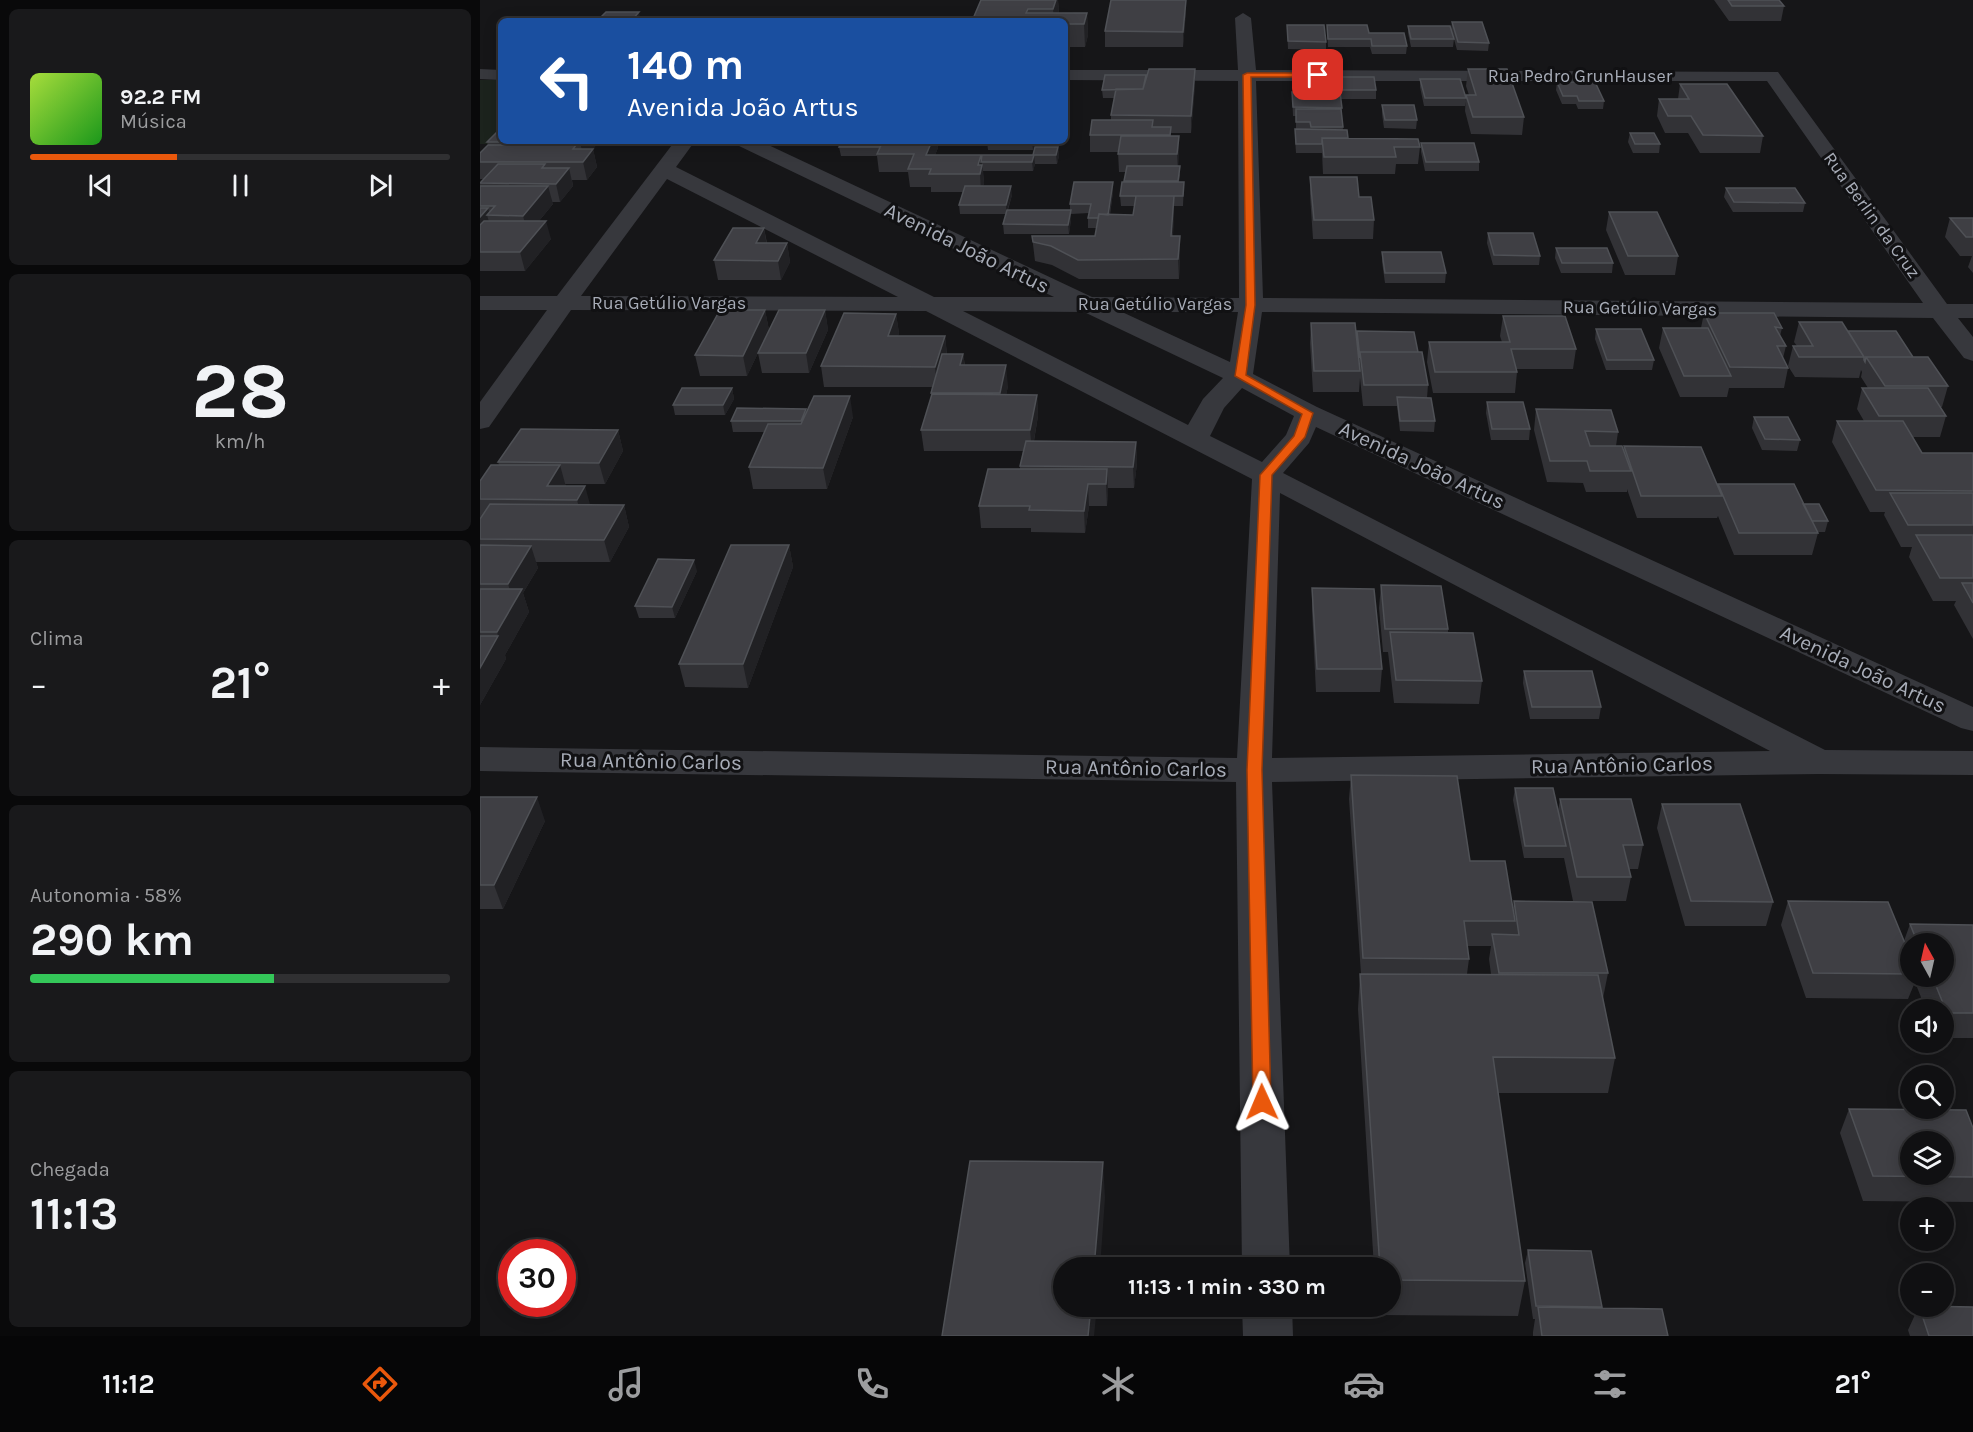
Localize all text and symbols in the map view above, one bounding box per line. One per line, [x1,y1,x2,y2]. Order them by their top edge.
text: 140 m [627,40,744,90]
icon: left [528,42,606,120]
pin [1292,49,1343,100]
icon: arrive [1301,58,1334,91]
street label: Rua Pedro GrunHauser [1488,65,1673,87]
text: 92.2 FM [120,84,202,110]
text: Avenida João Artus [627,91,859,123]
text: Música [120,110,187,133]
street label: Rua Berlin da Cruz [1819,148,1925,282]
icon: previous [84,169,117,202]
icon: pause [224,169,257,202]
icon: next [364,169,397,202]
street label: Avenida João Artus [881,198,1053,298]
street label: Rua Getúlio Vargas [592,292,746,314]
street label: Rua Getúlio Vargas [1078,293,1232,315]
street label: Rua Getúlio Vargas [1563,296,1717,320]
text: 28 [191,345,289,437]
street label: Avenida João Artus [1335,416,1509,514]
text: km/h [215,430,265,453]
street label: Avenida João Artus [1776,620,1950,718]
text: Clima [30,627,84,650]
text: 21° [210,657,270,709]
text: − [30,665,47,703]
text: + [433,665,450,703]
street label: Rua Antônio Carlos [560,747,742,775]
street label: Rua Antônio Carlos [1531,751,1713,779]
street label: Rua Antônio Carlos [1045,754,1227,782]
text: Autonomia · 58% [30,884,182,907]
text: 290 km [30,914,194,966]
north arrow [1900,933,1954,987]
map controls [1900,933,1954,1317]
button: sound [1900,999,1954,1053]
button: search [1900,1065,1954,1119]
position arrow [1230,1070,1294,1134]
button: layers [1900,1131,1954,1185]
text: Chegada [30,1158,110,1181]
text: 11:13 [30,1188,118,1240]
button: + [1900,1197,1954,1251]
speed limit sign: 30 [498,1239,576,1317]
button: − [1900,1263,1954,1317]
text: 11:13 · 1 min · 330 m [1128,1274,1326,1300]
icon: directions [359,1363,401,1405]
icon: music [605,1363,647,1405]
icon: phone [851,1363,893,1405]
icon: climate [1097,1363,1139,1405]
icon: car [1343,1363,1385,1405]
icon: filters [1589,1363,1631,1405]
text: 11:12 [102,1368,155,1400]
text: 21° [1835,1368,1871,1400]

